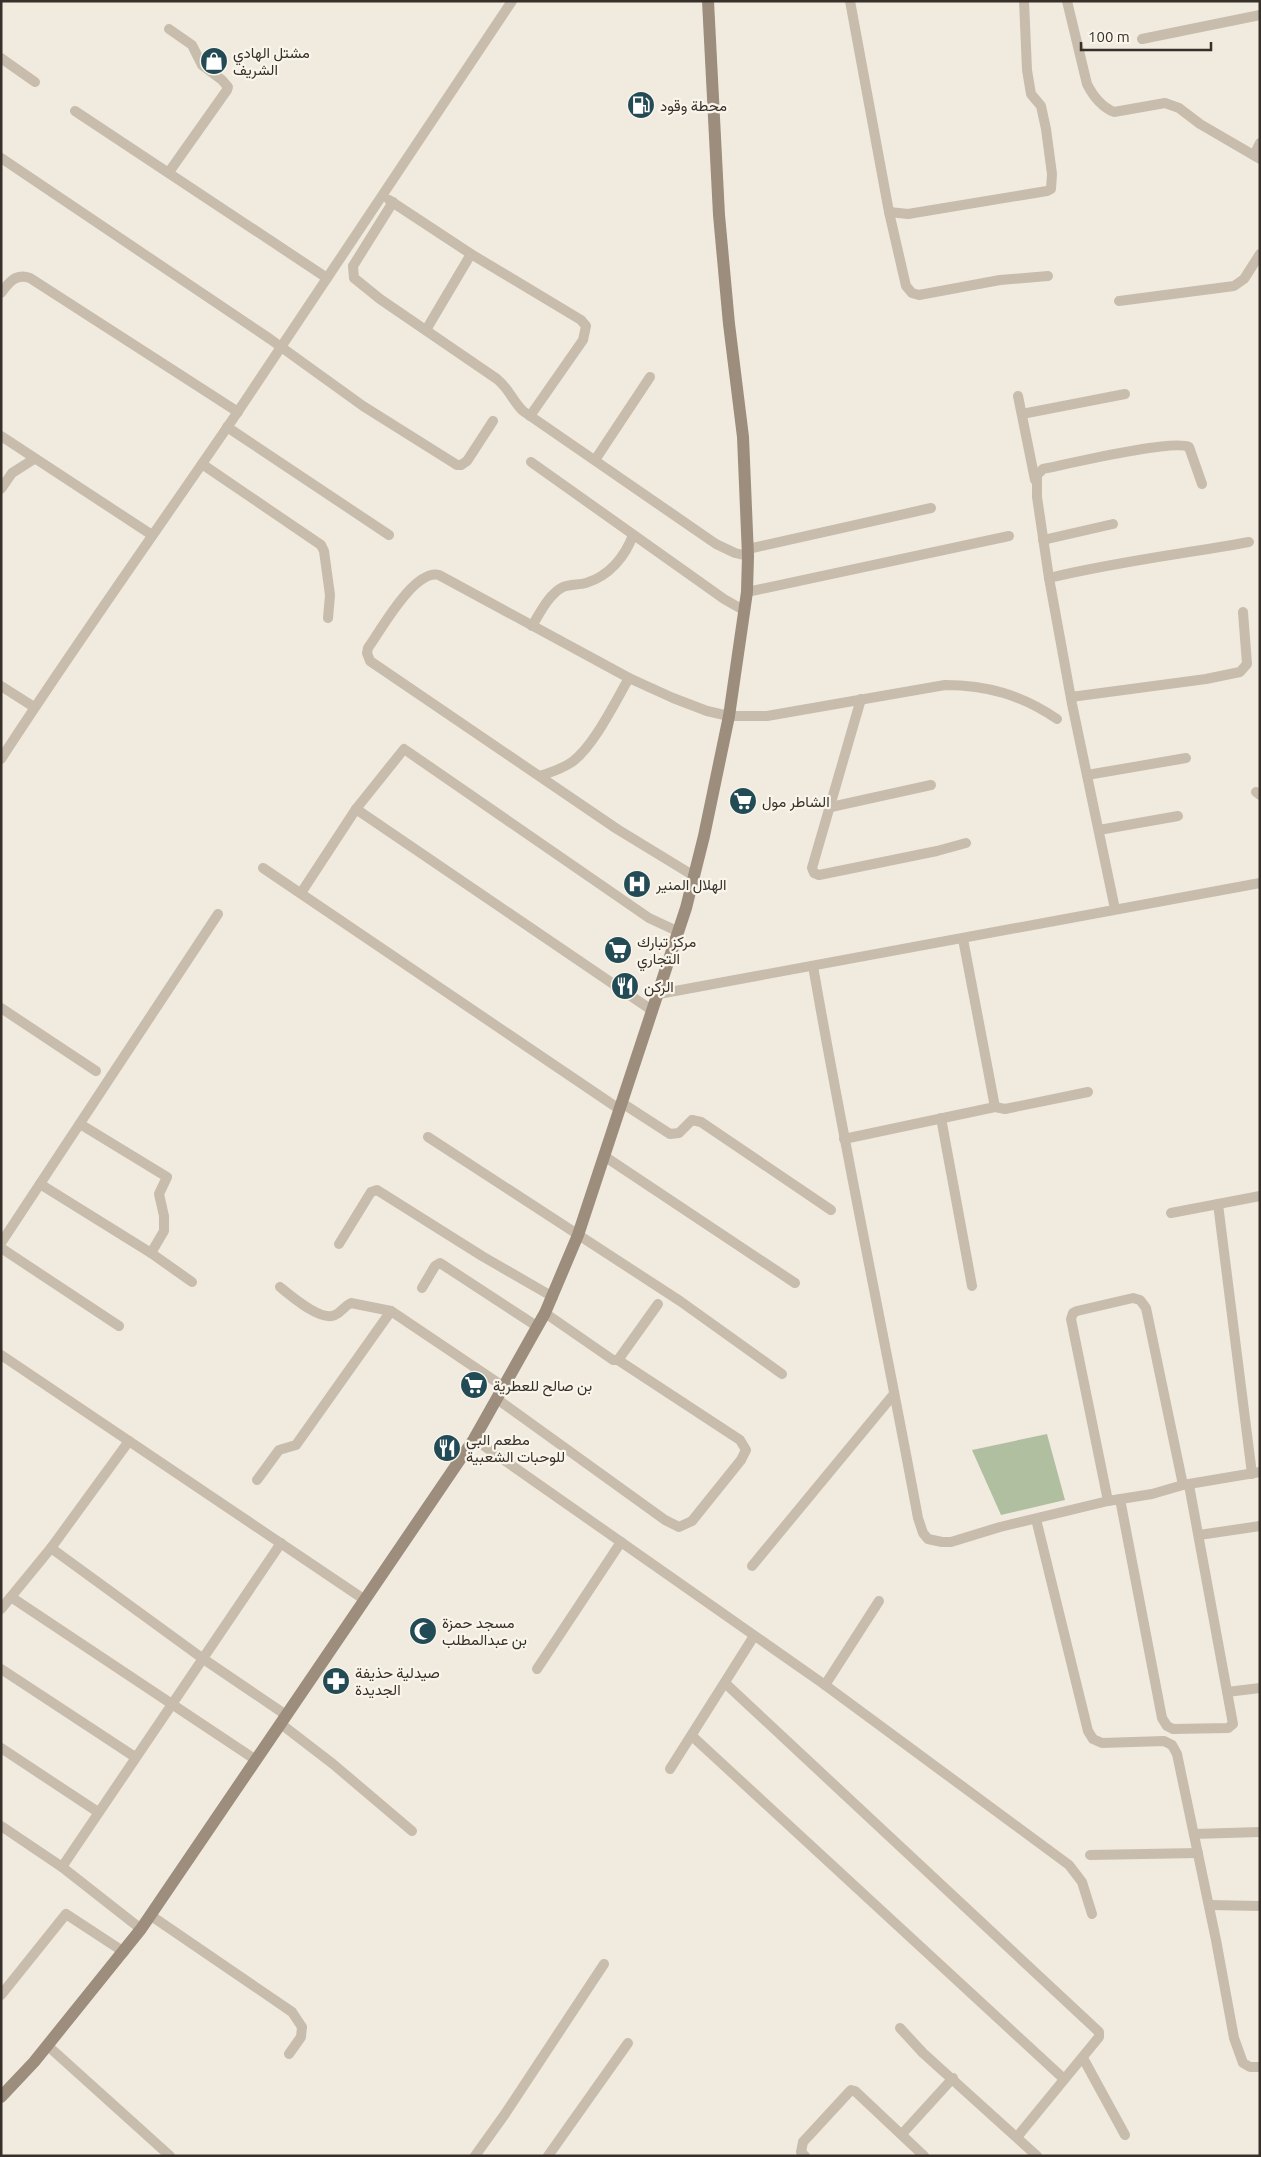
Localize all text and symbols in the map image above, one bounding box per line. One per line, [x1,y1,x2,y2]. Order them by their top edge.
scale bar [1081,20,1211,52]
text: 100 m [1088,28,1130,45]
place label: مشتل الهادي الشريف [233,44,310,79]
shop icon: مشتل الهادي الشريف [199,46,229,76]
fuel station icon: محطة وقود [626,90,656,120]
place label: محطة وقود [660,97,727,115]
supermarket icon: الشاطر مول [728,786,758,816]
place label: الشاطر مول [762,793,830,811]
hospital icon: الهلال المنير [622,869,652,899]
place label: الهلال المنير [655,876,727,894]
place label: مركز تبارك التجاري [637,933,696,972]
supermarket icon: مركز تبارك التجاري [603,935,633,965]
restaurant icon: الركن [610,971,640,1001]
place label: الركن [644,978,674,997]
supermarket icon: بن صالح للعطرية [459,1370,489,1400]
place label: بن صالح للعطرية [493,1377,592,1397]
place label: مطعم البي للوحبات الشعبية [466,1431,565,1466]
restaurant icon: مطعم البي للوحبات الشعبية [432,1433,462,1463]
place label: مسجد حمزة بن عبدالمطلب [442,1614,527,1650]
mosque icon: مسجد حمزة بن عبدالمطلب [408,1616,438,1646]
place label: صيدلية حذيفة الجديدة [355,1664,440,1699]
pharmacy icon: صيدلية حذيفة الجديدة [321,1666,351,1696]

